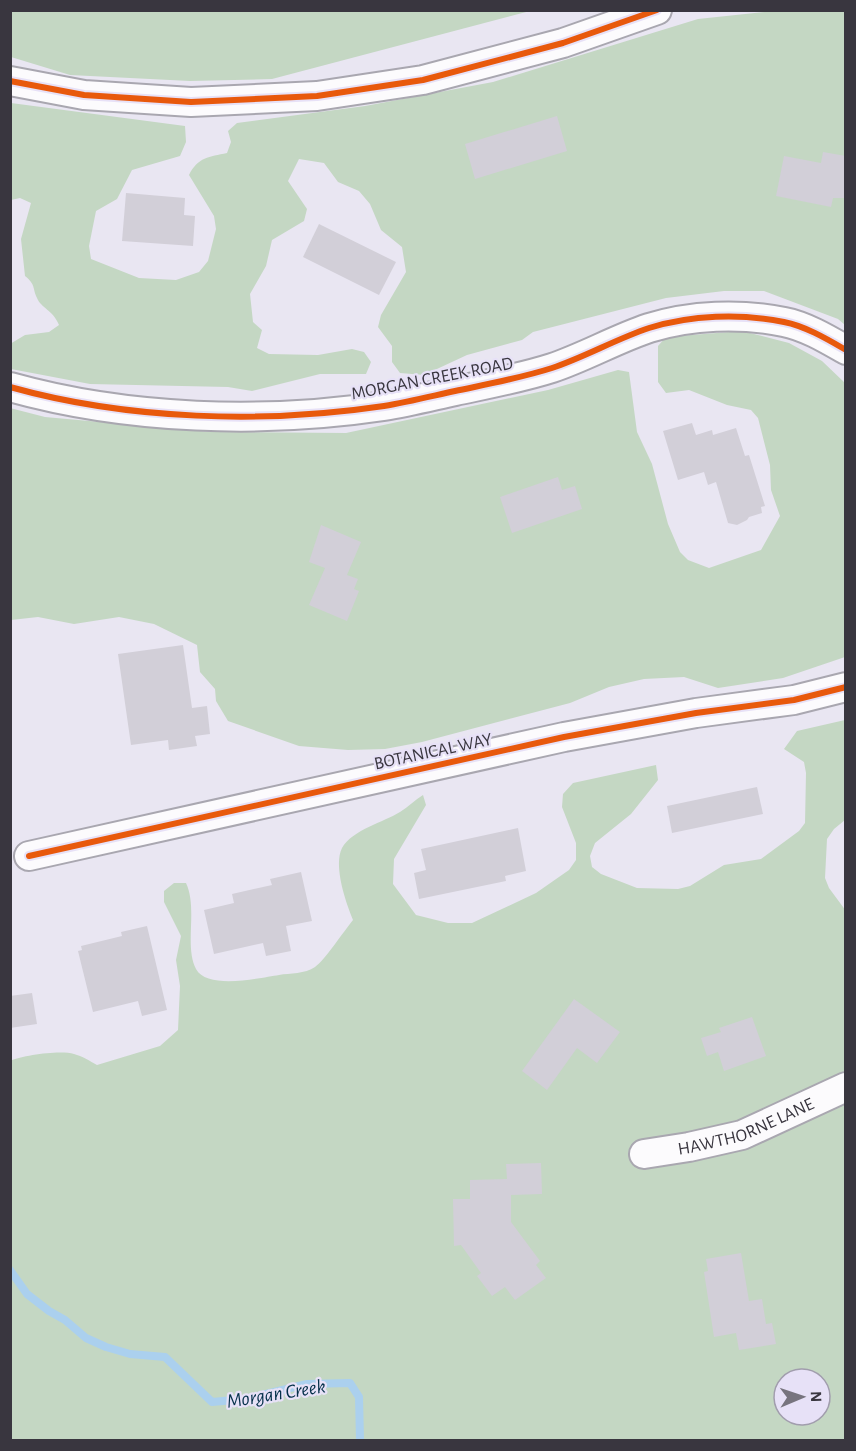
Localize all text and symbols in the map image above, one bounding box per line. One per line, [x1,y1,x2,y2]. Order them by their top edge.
street label: MORGAN CREEK ROAD [350,354,515,404]
street label: BOTANICAL WAY [372,731,494,773]
street label: HAWTHORNE LANE [677,1095,817,1159]
north arrow [772,1367,832,1427]
water label: Morgan Creek [225,1376,327,1412]
text: N [808,1391,824,1402]

